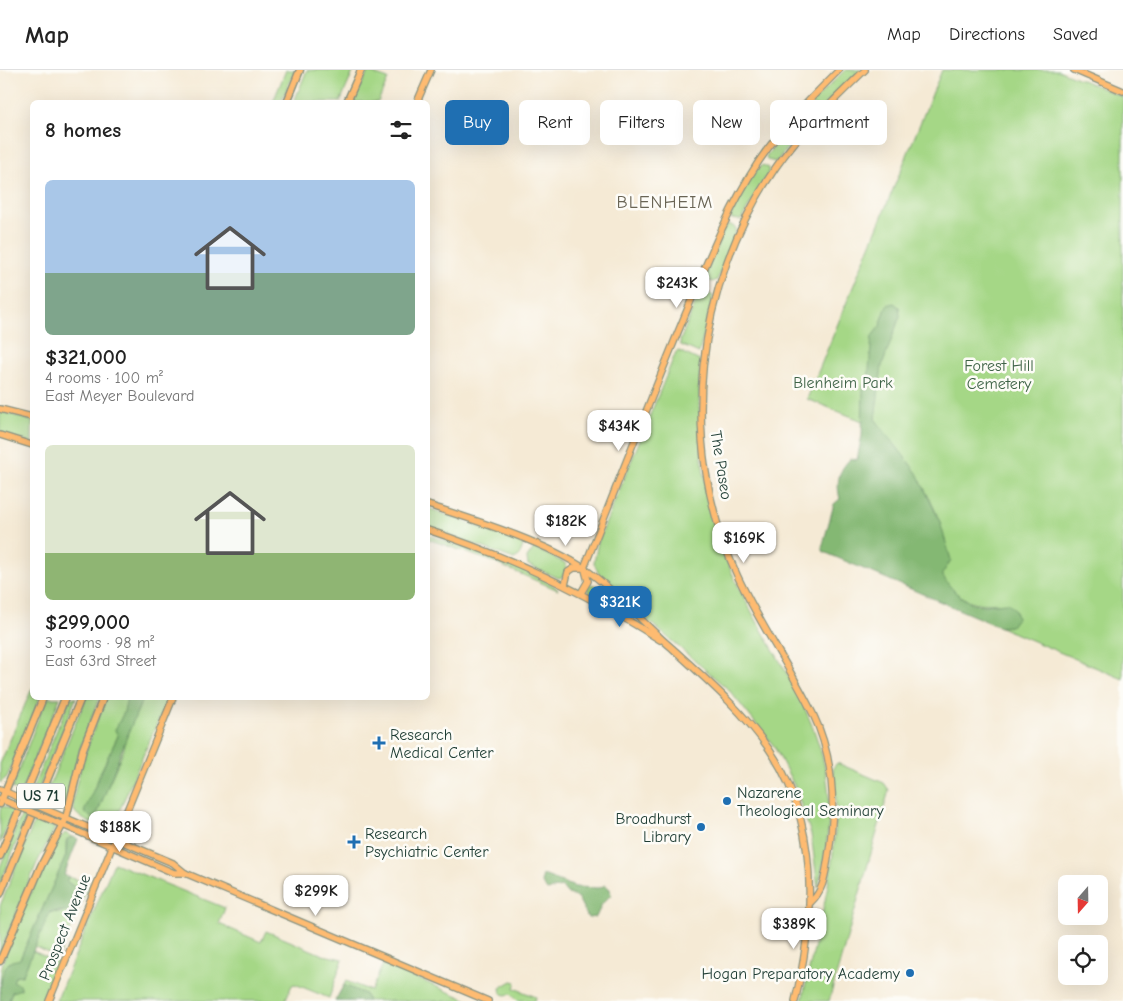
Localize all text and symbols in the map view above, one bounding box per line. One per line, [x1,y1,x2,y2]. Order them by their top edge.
text: Map [25,21,69,49]
text: Map [887,24,921,45]
text: Directions [949,24,1025,45]
text: Saved [1053,24,1098,45]
chip: Buy [445,100,509,145]
chip: Rent [519,100,590,145]
chip: Filters [600,100,683,145]
chip: New [693,100,760,145]
chip: Apartment [770,100,887,145]
icon: filters [387,116,415,144]
text: 8 homes [45,118,121,142]
district label: BLENHEIM [617,192,713,213]
icon: home [185,213,275,303]
pin: $243K [642,266,712,309]
text: $243K [656,274,698,292]
text: $321,000 [45,345,127,369]
park label: Forest Hill Cemetery [964,357,1034,393]
text: 4 rooms · 100 m² [45,369,163,387]
park label: Blenheim Park [793,374,893,392]
text: East Meyer Boulevard [45,387,195,405]
pin: $434K [584,410,654,452]
text: $434K [598,417,640,435]
street label: The Paseo [707,429,735,501]
icon: home [185,478,275,568]
pin: $182K [531,504,601,547]
text: $182K [545,512,587,530]
pin: $169K [709,522,779,564]
text: $169K [723,529,765,547]
pin: $321K [585,586,655,628]
text: $321K [600,593,640,611]
text: $299,000 [45,610,130,634]
text: 3 rooms · 98 m² [45,634,154,652]
text: East 63rd Street [45,652,156,670]
place label: Research Medical Center [390,726,494,762]
marker: Research Medical Center [372,736,386,750]
road number: US 71 [17,784,65,808]
place label: Nazarene Theological Seminary [737,784,884,820]
marker: Nazarene Theological Seminary [721,795,733,807]
pin: $188K [85,810,155,853]
place label: Broadhurst Library [615,810,692,846]
text: $188K [99,818,141,836]
marker: Broadhurst Library [695,821,707,833]
place label: Research Psychiatric Center [365,825,489,861]
marker: Research Psychiatric Center [347,835,361,849]
street label: Prospect Avenue [35,872,94,983]
pin: $299K [281,874,351,917]
north arrow [1058,875,1108,925]
map controls [1058,875,1108,985]
text: $299K [294,882,338,900]
pin: $389K [759,908,829,950]
text: $389K [772,915,816,933]
button: locate [1058,935,1108,985]
place label: Hogan Preparatory Academy [701,965,901,983]
marker: Hogan Preparatory Academy [904,967,916,979]

